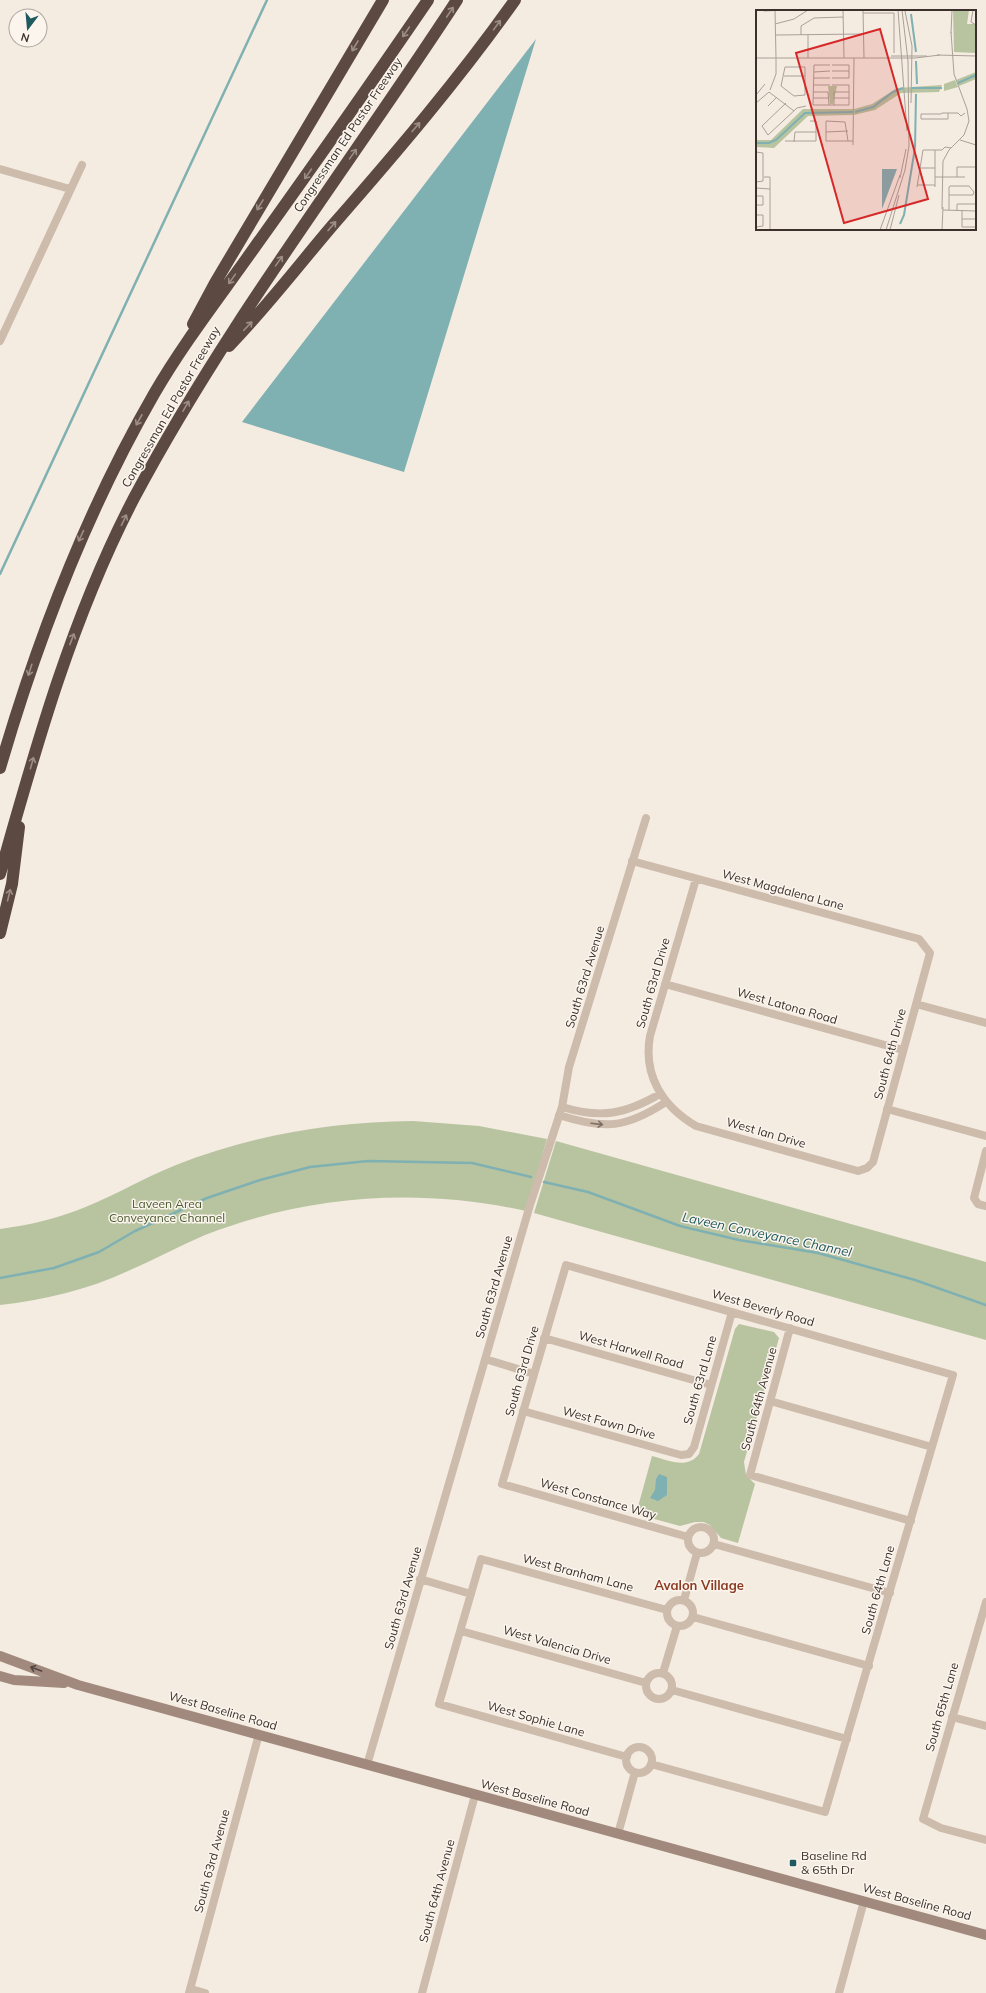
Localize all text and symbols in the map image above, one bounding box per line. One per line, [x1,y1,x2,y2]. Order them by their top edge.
one-way arrow [445,6,454,17]
north arrow [8,8,48,48]
inset map [756,10,976,230]
one-way arrow [493,20,501,31]
one-way arrow [402,27,410,38]
text: N [19,30,31,45]
one-way arrow [351,39,359,51]
street label: Congressman Ed Pastor Freeway [290,54,406,215]
one-way arrow [412,122,421,133]
one-way arrow [349,148,357,159]
one-way arrow [303,168,312,179]
one-way arrow [256,199,264,211]
one-way arrow [328,221,337,232]
one-way arrow [275,255,283,266]
one-way arrow [228,274,236,285]
one-way arrow [244,321,253,331]
street label: Congressman Ed Pastor Freeway [118,323,223,490]
one-way arrow [183,400,191,412]
one-way arrow [135,414,143,426]
one-way arrow [121,514,128,526]
one-way arrow [77,530,84,542]
one-way arrow [69,634,77,646]
one-way arrow [26,664,33,677]
one-way arrow [29,756,36,769]
street label: West Magdalena Lane [721,866,846,913]
one-way arrow [6,889,14,902]
street label: South 63rd Avenue [562,924,607,1030]
street label: South 63rd Drive [632,936,673,1030]
street label: West Latona Road [735,984,839,1027]
street label: South 64th Drive [870,1007,909,1101]
street label: West Ian Drive [725,1114,808,1151]
one-way arrow [590,1120,603,1128]
park label: Laveen Area Conveyance Channel [109,1196,225,1225]
water label: Laveen Conveyance Channel [681,1208,854,1260]
street label: South 63rd Avenue [472,1234,515,1340]
street label: West Beverly Road [710,1286,816,1329]
street label: South 63rd Drive [501,1324,542,1418]
street label: West Harwell Road [577,1327,685,1372]
street label: South 63rd Lane [680,1334,719,1426]
street label: South 64th Avenue [738,1346,780,1452]
street label: West Fawn Drive [561,1403,657,1442]
street label: West Constance Way [538,1475,658,1522]
street label: South 64th Lane [858,1544,897,1636]
street label: South 63rd Avenue [381,1545,424,1651]
street label: West Branham Lane [521,1550,635,1595]
district label: Avalon Village [654,1577,744,1593]
street label: West Valencia Drive [501,1622,613,1667]
street label: South 65th Lane [922,1661,961,1753]
one-way arrow [30,1665,42,1673]
street label: West Baseline Road [167,1688,279,1733]
street label: West Sophie Lane [486,1697,587,1740]
street label: West Baseline Road [479,1776,591,1819]
street label: South 63rd Avenue [190,1808,233,1914]
street label: South 64th Avenue [416,1838,458,1944]
place label: Baseline Rd & 65th Dr [801,1848,867,1877]
marker: Baseline Rd & 65th Dr [788,1858,798,1868]
street label: West Baseline Road [861,1880,973,1923]

